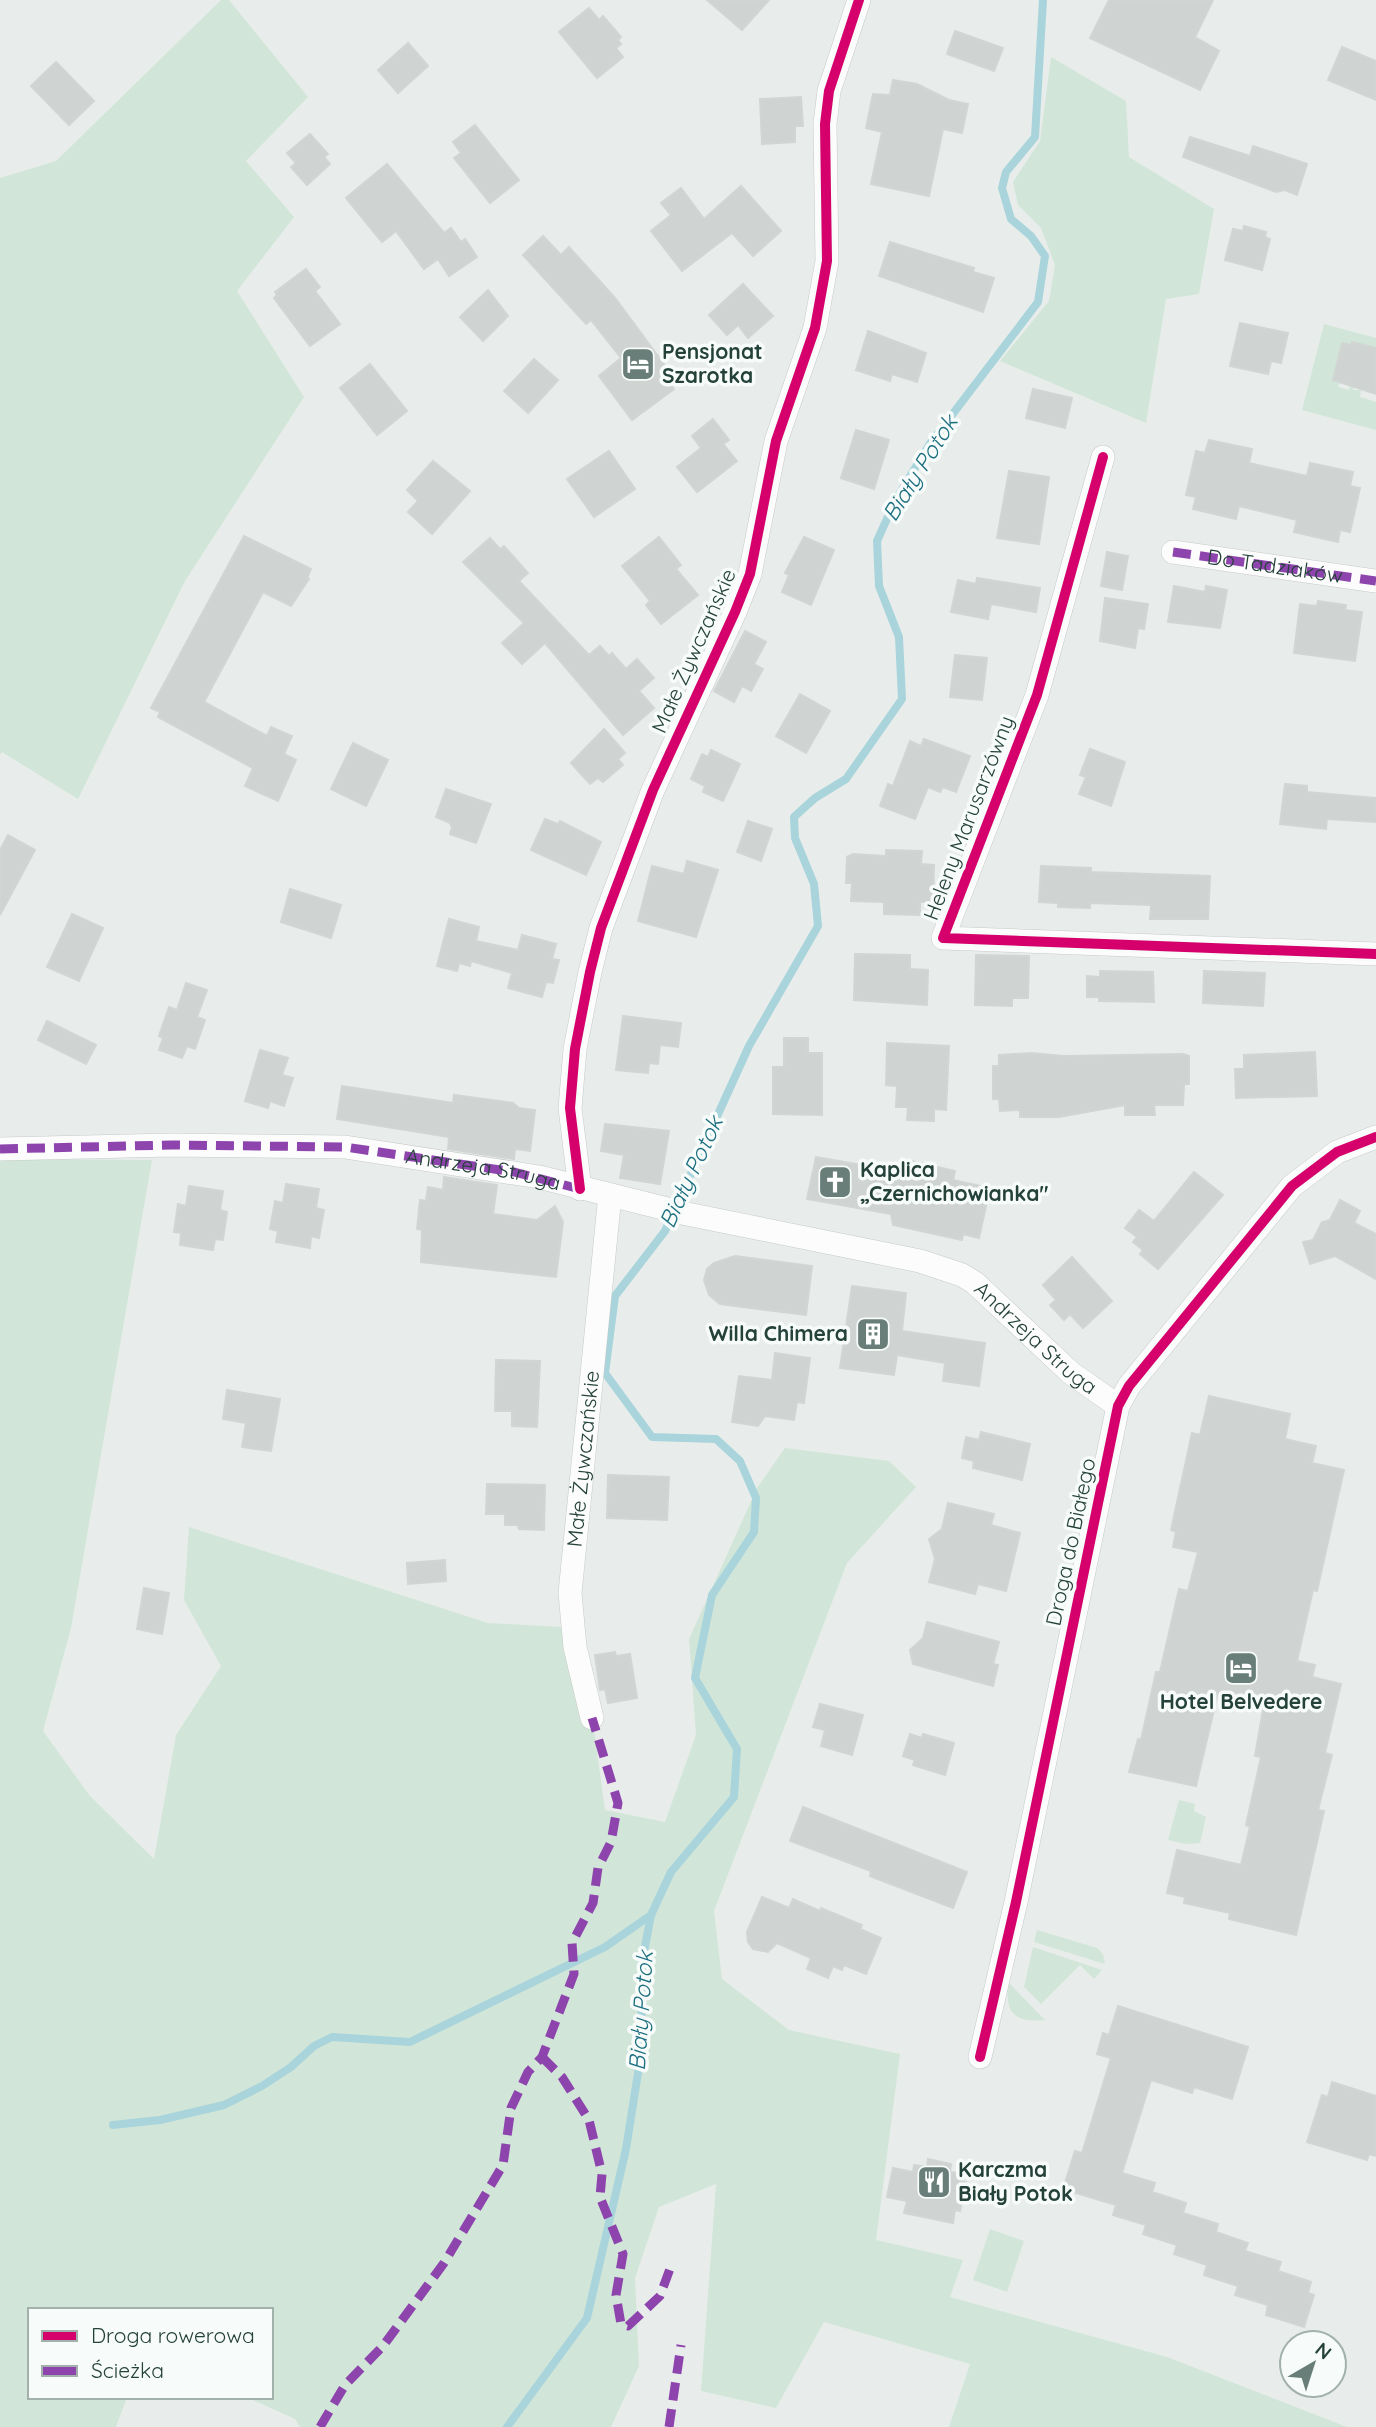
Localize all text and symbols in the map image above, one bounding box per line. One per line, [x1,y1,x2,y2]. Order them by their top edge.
place label: Pensjonat Szarotka [662,338,763,388]
hotel icon: Pensjonat Szarotka [619,345,657,383]
water label: Biały Potok [876,408,964,526]
street label: Do Tadziaków [1206,543,1345,588]
street label: Małe Żywczańskie [645,564,741,737]
street label: Heleny Marusarzówny [917,712,1019,923]
water label: Biały Potok [652,1110,730,1232]
street label: Andrzeja Struga [404,1142,564,1195]
place label: Kaplica „Czernichowianka" [860,1156,1048,1206]
church icon: Kaplica „Czernichowianka" [816,1163,854,1201]
street label: Andrzeja Struga [969,1275,1103,1399]
building icon: Willa Chimera [854,1315,892,1353]
place label: Willa Chimera [709,1320,848,1346]
street label: Małe Żywczańskie [561,1369,604,1548]
street label: Droga do Białego [1040,1456,1101,1628]
hotel icon: Hotel Belvedere [1222,1649,1260,1687]
place label: Hotel Belvedere [1160,1688,1322,1714]
water label: Biały Potok [622,1949,659,2072]
place label: Karczma Biały Potok [958,2156,1073,2206]
restaurant icon: Karczma Biały Potok [915,2163,953,2201]
legend [28,2308,273,2399]
text: Droga rowerowa [91,2322,255,2348]
north arrow [1278,2329,1348,2399]
text: N [1311,2337,1337,2365]
text: Ścieżka [91,2357,164,2383]

